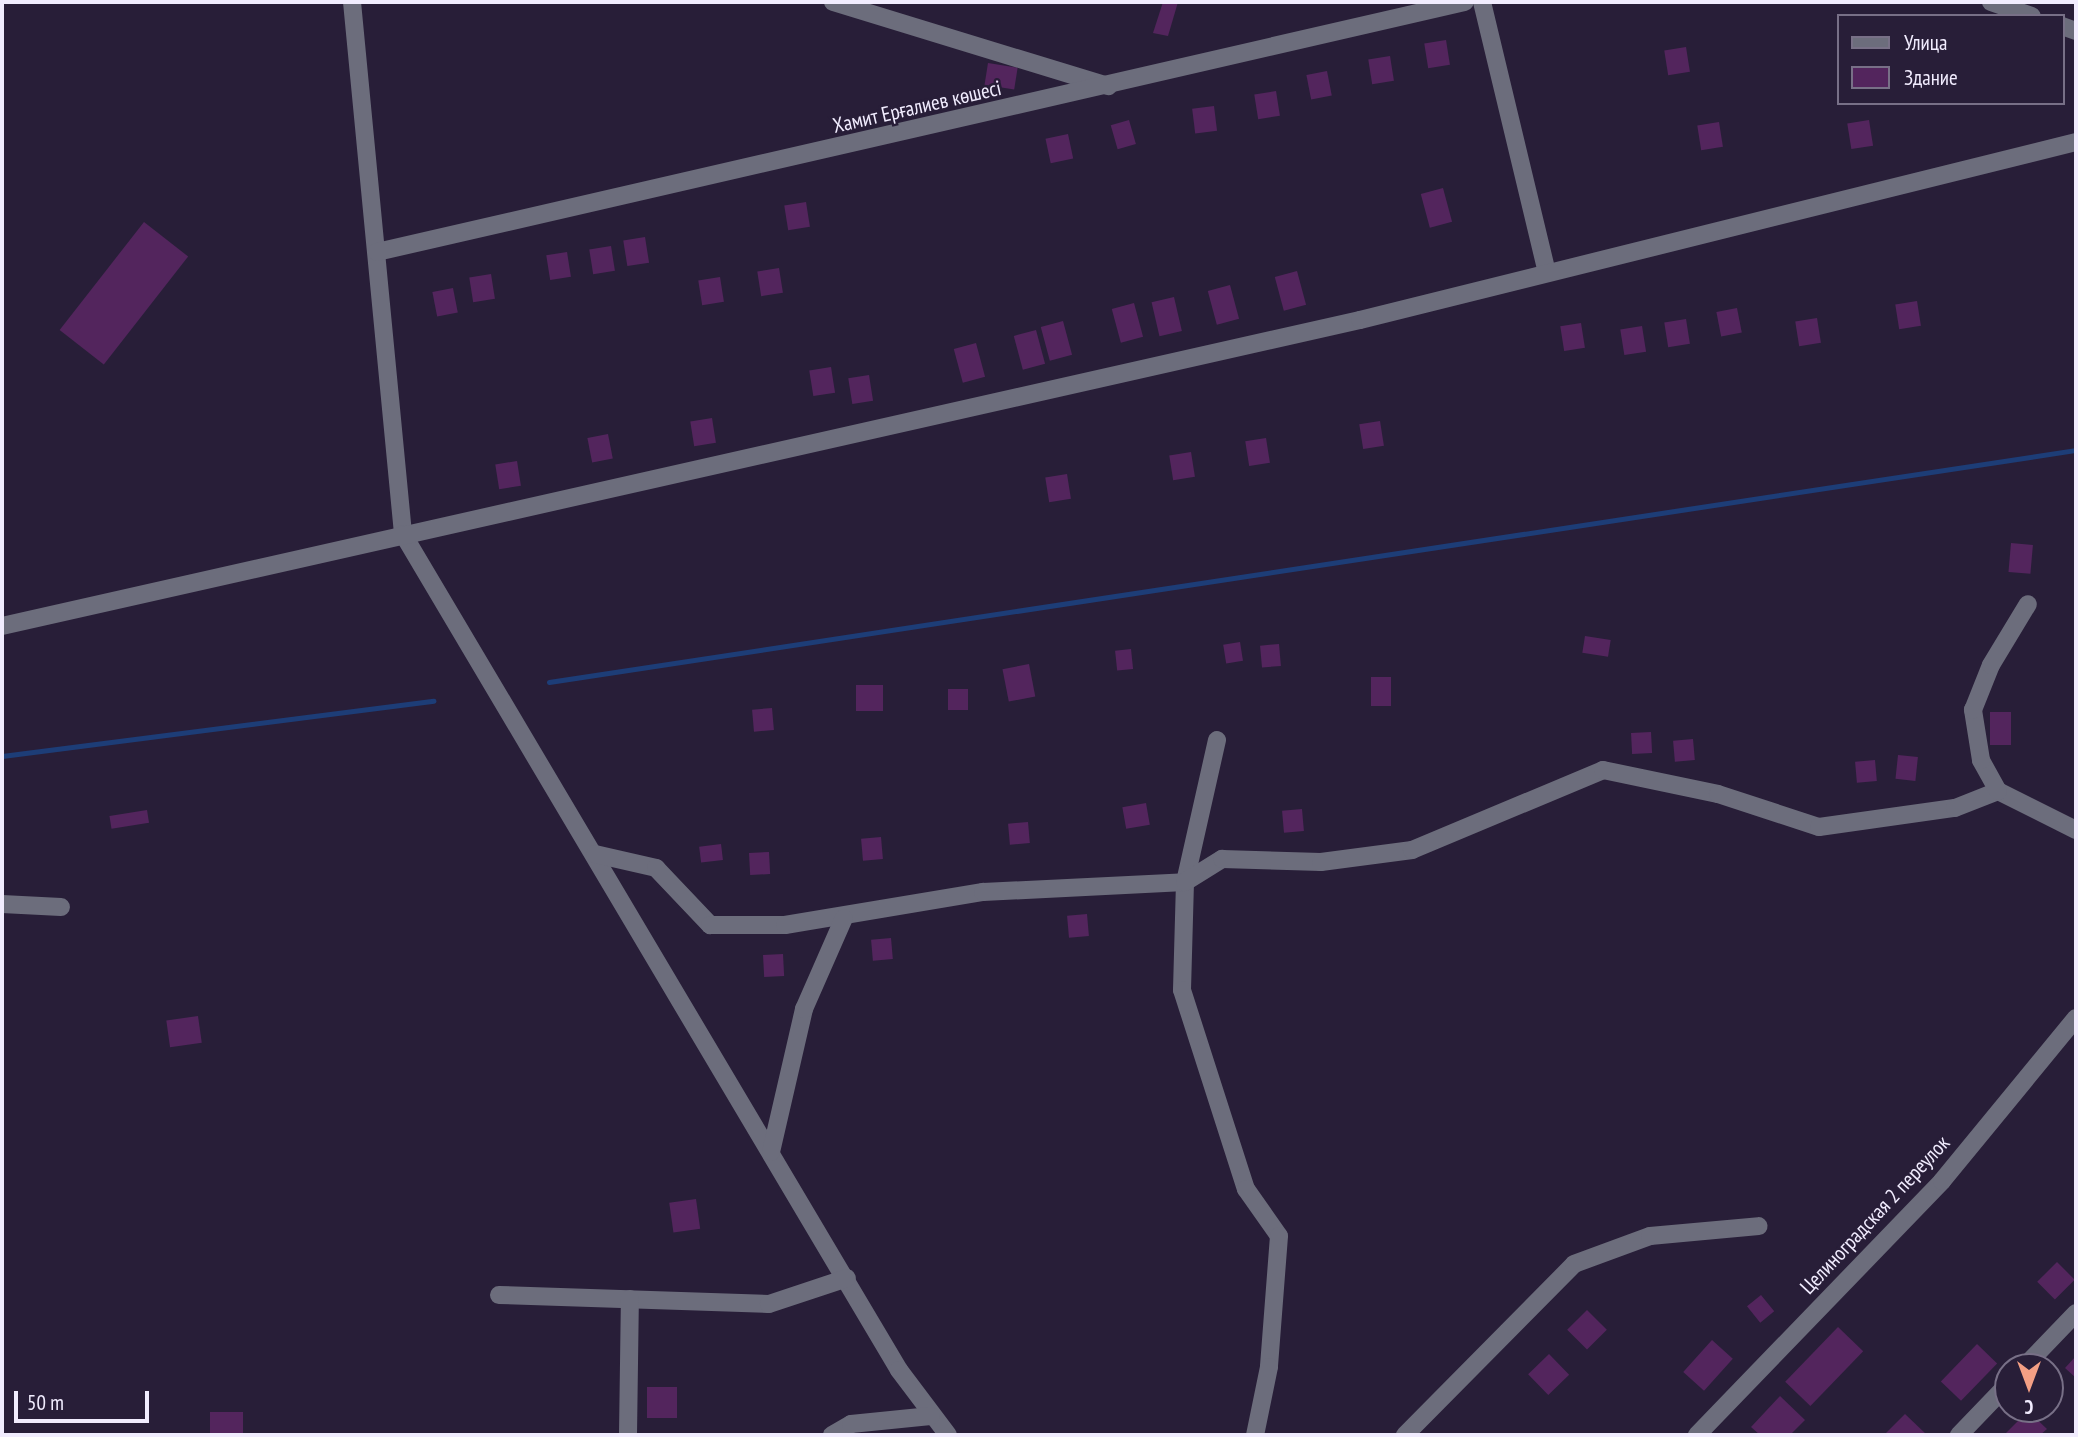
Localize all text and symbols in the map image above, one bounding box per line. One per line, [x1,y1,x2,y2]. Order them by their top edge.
legend [1836,14,2064,105]
text: Улица [1904,29,1947,56]
text: Здание [1904,64,1958,91]
street label: Хамит Ерғалиев көшесі [830,75,1004,139]
street label: Целиноградская 2 переулок [1795,1131,1955,1299]
north arrow [1994,1353,2064,1423]
scale bar [18,1378,152,1422]
text: 50 m [27,1389,64,1416]
text: С [2025,1395,2033,1419]

